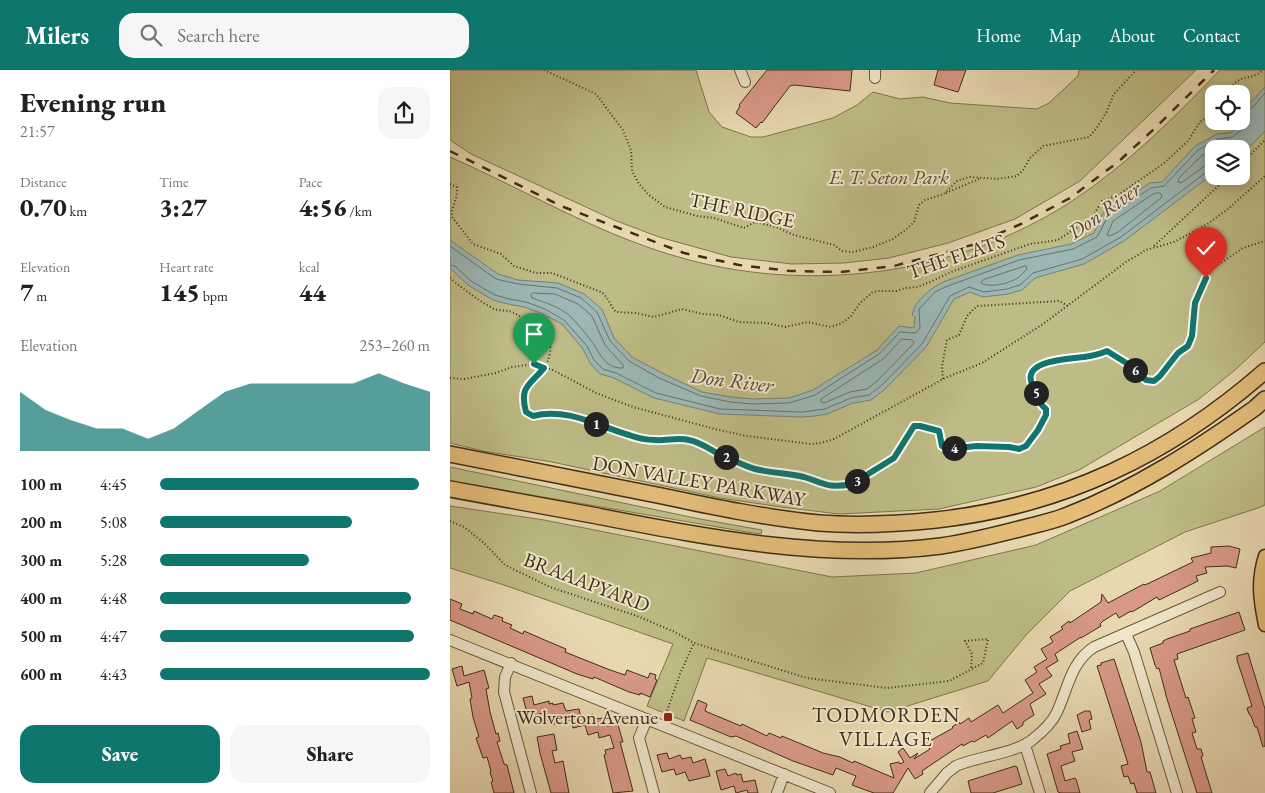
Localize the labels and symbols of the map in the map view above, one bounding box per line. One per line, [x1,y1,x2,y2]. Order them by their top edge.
park label: E. T. Seton Park [828,164,949,190]
water label: Don River [1061,174,1147,246]
street label: THE RIDGE [687,186,797,234]
street label: THE FLATS [904,227,1008,285]
pin [1185,227,1227,278]
pin [513,313,555,364]
pin: 6 [1122,358,1148,382]
water label: Don River [688,361,776,399]
pin: 5 [1024,380,1048,406]
pin: 1 [584,412,608,436]
pin: 4 [942,436,966,460]
pin: 2 [714,444,738,470]
street label: DON VALLEY PARKWAY [591,449,809,513]
pin: 3 [844,468,870,494]
street label: BRAAAPYARD [520,546,654,618]
district label: TODMORDEN VILLAGE [812,701,960,752]
place label: Wolverton Avenue [516,704,658,730]
marker: Wolverton Avenue [662,711,674,723]

